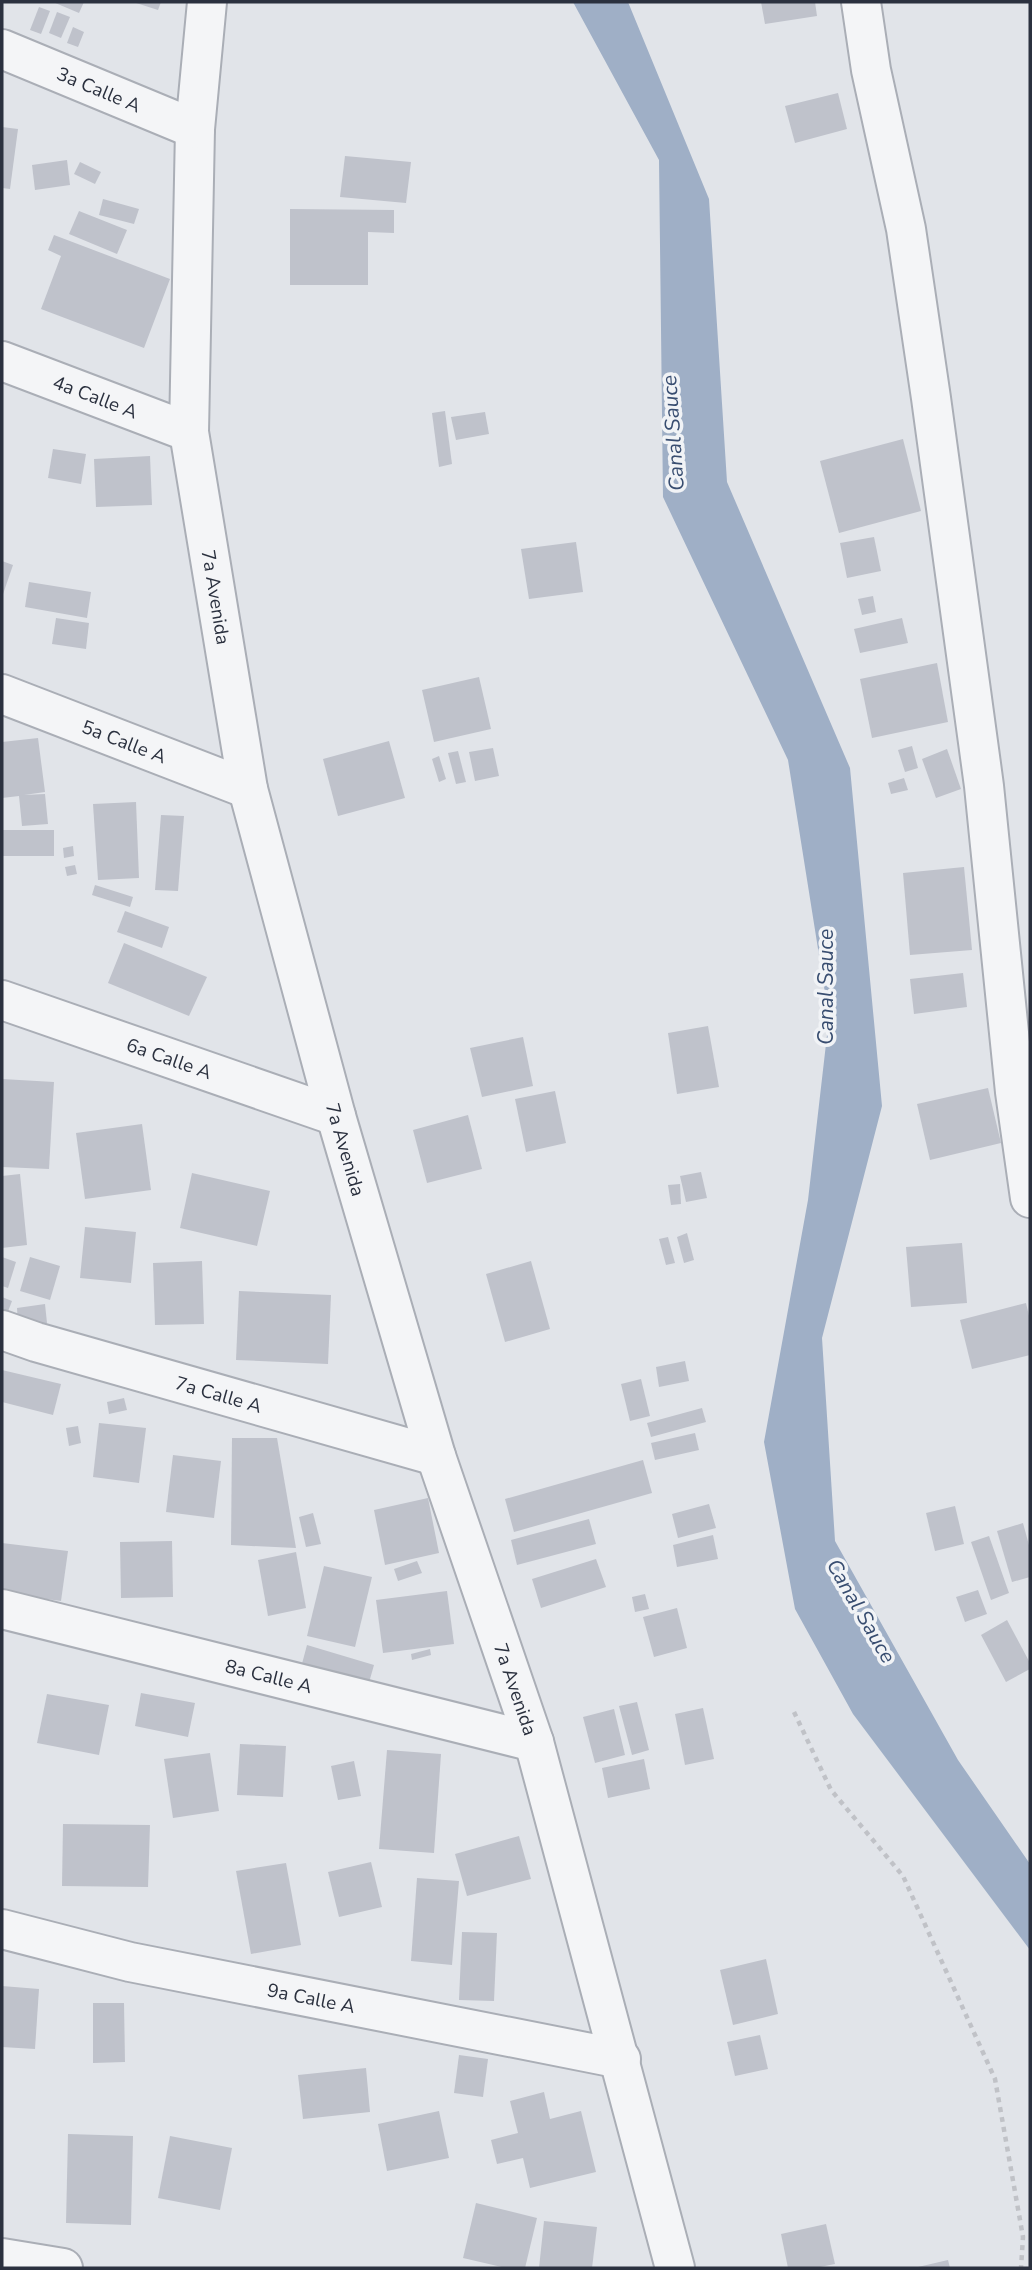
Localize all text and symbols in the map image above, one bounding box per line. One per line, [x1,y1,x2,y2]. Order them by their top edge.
street label: 3a Calle A [53,61,145,119]
street label: 4a Calle A [49,369,141,425]
water label: Canal Sauce [655,374,691,492]
street label: 7a Avenida [195,548,236,647]
street label: 5a Calle A [78,714,170,770]
water label: Canal Sauce [812,929,840,1045]
street label: 6a Calle A [123,1032,215,1086]
street label: 7a Avenida [319,1100,371,1199]
street label: 7a Calle A [172,1370,265,1420]
water label: Canal Sauce [820,1554,902,1668]
street label: 7a Avenida [487,1640,543,1739]
street label: 8a Calle A [222,1653,315,1700]
street label: 9a Calle A [265,1977,357,2020]

